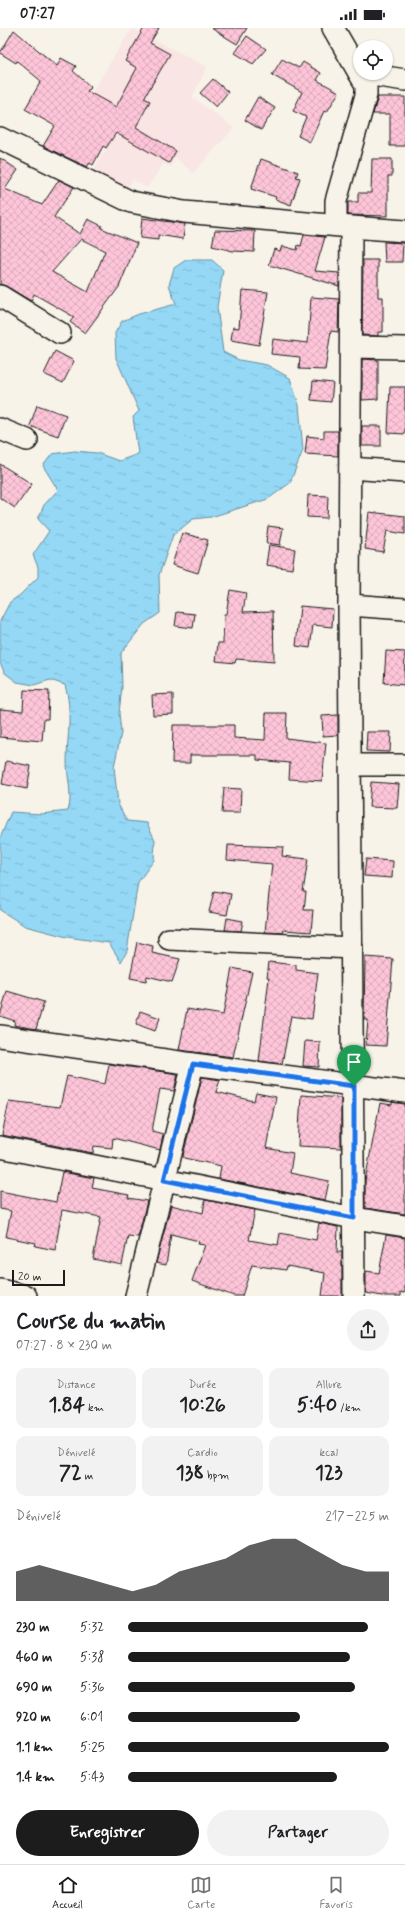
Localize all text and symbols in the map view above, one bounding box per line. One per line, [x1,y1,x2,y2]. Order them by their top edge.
text: 07:27 [20,4,55,24]
map controls [353,40,393,80]
button: locate [353,40,393,80]
pin [337,1045,371,1086]
icon: arrive [343,1051,365,1073]
scale bar [12,1268,65,1287]
text: 20 m [18,1270,41,1284]
text: Course du matin [16,1308,166,1336]
button: share [347,1309,389,1351]
text: 07:27 · 8 × 230 m [16,1337,112,1354]
text: Distance [57,1378,96,1392]
text: Durée [189,1378,216,1392]
text: Allure [316,1378,342,1392]
text: 1.84 [48,1392,85,1419]
text: 10:26 [179,1392,226,1419]
text: 5:40 [297,1392,337,1419]
text: km [85,1401,104,1415]
text: /km [337,1401,361,1415]
text: Dénivelé [57,1446,95,1460]
text: Cardio [187,1446,218,1460]
text: kcal [320,1446,338,1460]
text: 72 [59,1460,82,1487]
text: 138 [176,1460,204,1487]
text: 123 [315,1460,343,1487]
text: m [82,1469,93,1483]
text: bpm [204,1469,229,1483]
text: Dénivelé [16,1508,61,1525]
text: 217–225 m [325,1508,389,1525]
text: 230 m [16,1619,50,1636]
text: 5:32 [80,1619,104,1636]
text: 460 m [16,1649,52,1666]
text: 5:38 [80,1649,104,1666]
text: 690 m [16,1679,52,1696]
text: 5:36 [80,1679,104,1696]
text: 920 m [16,1709,51,1726]
text: 6:01 [80,1709,103,1726]
text: 1.1 km [16,1739,53,1756]
text: 5:25 [80,1739,105,1756]
text: 1.4 km [16,1769,55,1786]
text: 5:43 [80,1769,104,1786]
button: Enregistrer [16,1810,199,1856]
button: Partager [207,1810,389,1856]
tab: Accueil [52,1874,83,1912]
tab: Carte [187,1874,215,1912]
tab: Favoris [319,1874,353,1912]

